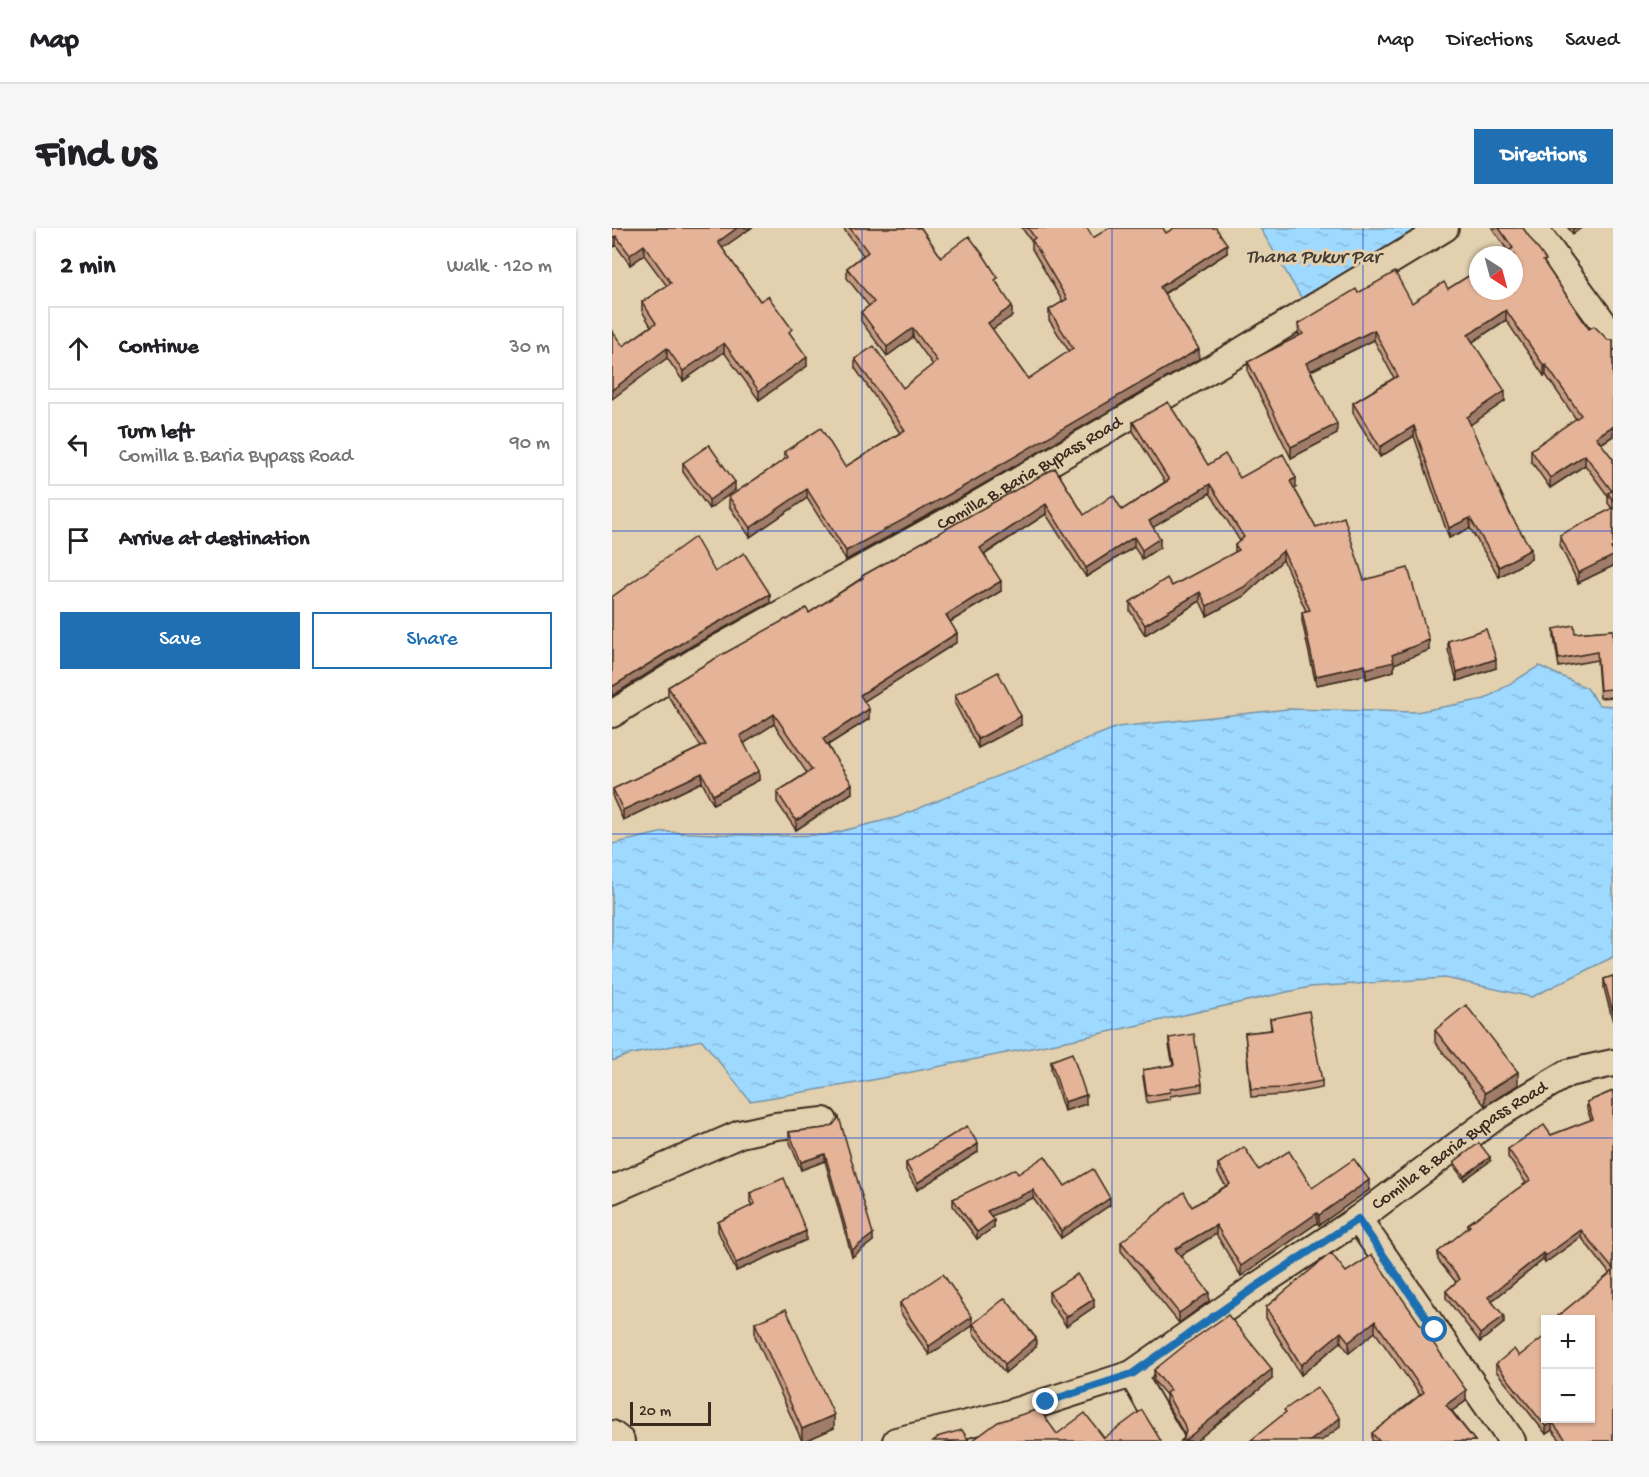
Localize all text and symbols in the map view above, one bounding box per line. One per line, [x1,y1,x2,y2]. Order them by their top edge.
text: Map [30,25,79,58]
text: Map [1377,29,1414,54]
text: Directions [1447,29,1532,54]
text: Saved [1565,29,1619,54]
button: Directions [1474,129,1613,184]
text: Find us [36,132,156,181]
north arrow [1469,246,1523,300]
water label: Thana Pukur Par [1246,247,1384,270]
text: 2 min [60,252,115,283]
text: Walk · 120 m [447,256,552,279]
icon: ahead [62,332,95,365]
text: Continue [119,335,199,361]
text: 30 m [509,337,550,360]
street label: Comilla B.Baria Bypass Road [933,411,1127,535]
text: Turn left [119,420,193,446]
icon: left [62,428,95,461]
text: 90 m [510,433,550,456]
text: Comilla B.Baria Bypass Road [119,446,353,469]
icon: arrive [62,524,95,557]
text: Arrive at destination [119,527,309,553]
button: Save [60,612,300,669]
button: Share [312,612,552,669]
street label: Comilla B.Baria Bypass Road [1368,1076,1553,1215]
map controls [1541,1315,1595,1423]
button: + [1541,1315,1595,1369]
route start [1421,1316,1447,1342]
button: − [1541,1369,1595,1423]
route end [1032,1388,1058,1414]
scale bar [630,1399,711,1426]
text: 20 m [639,1403,671,1422]

